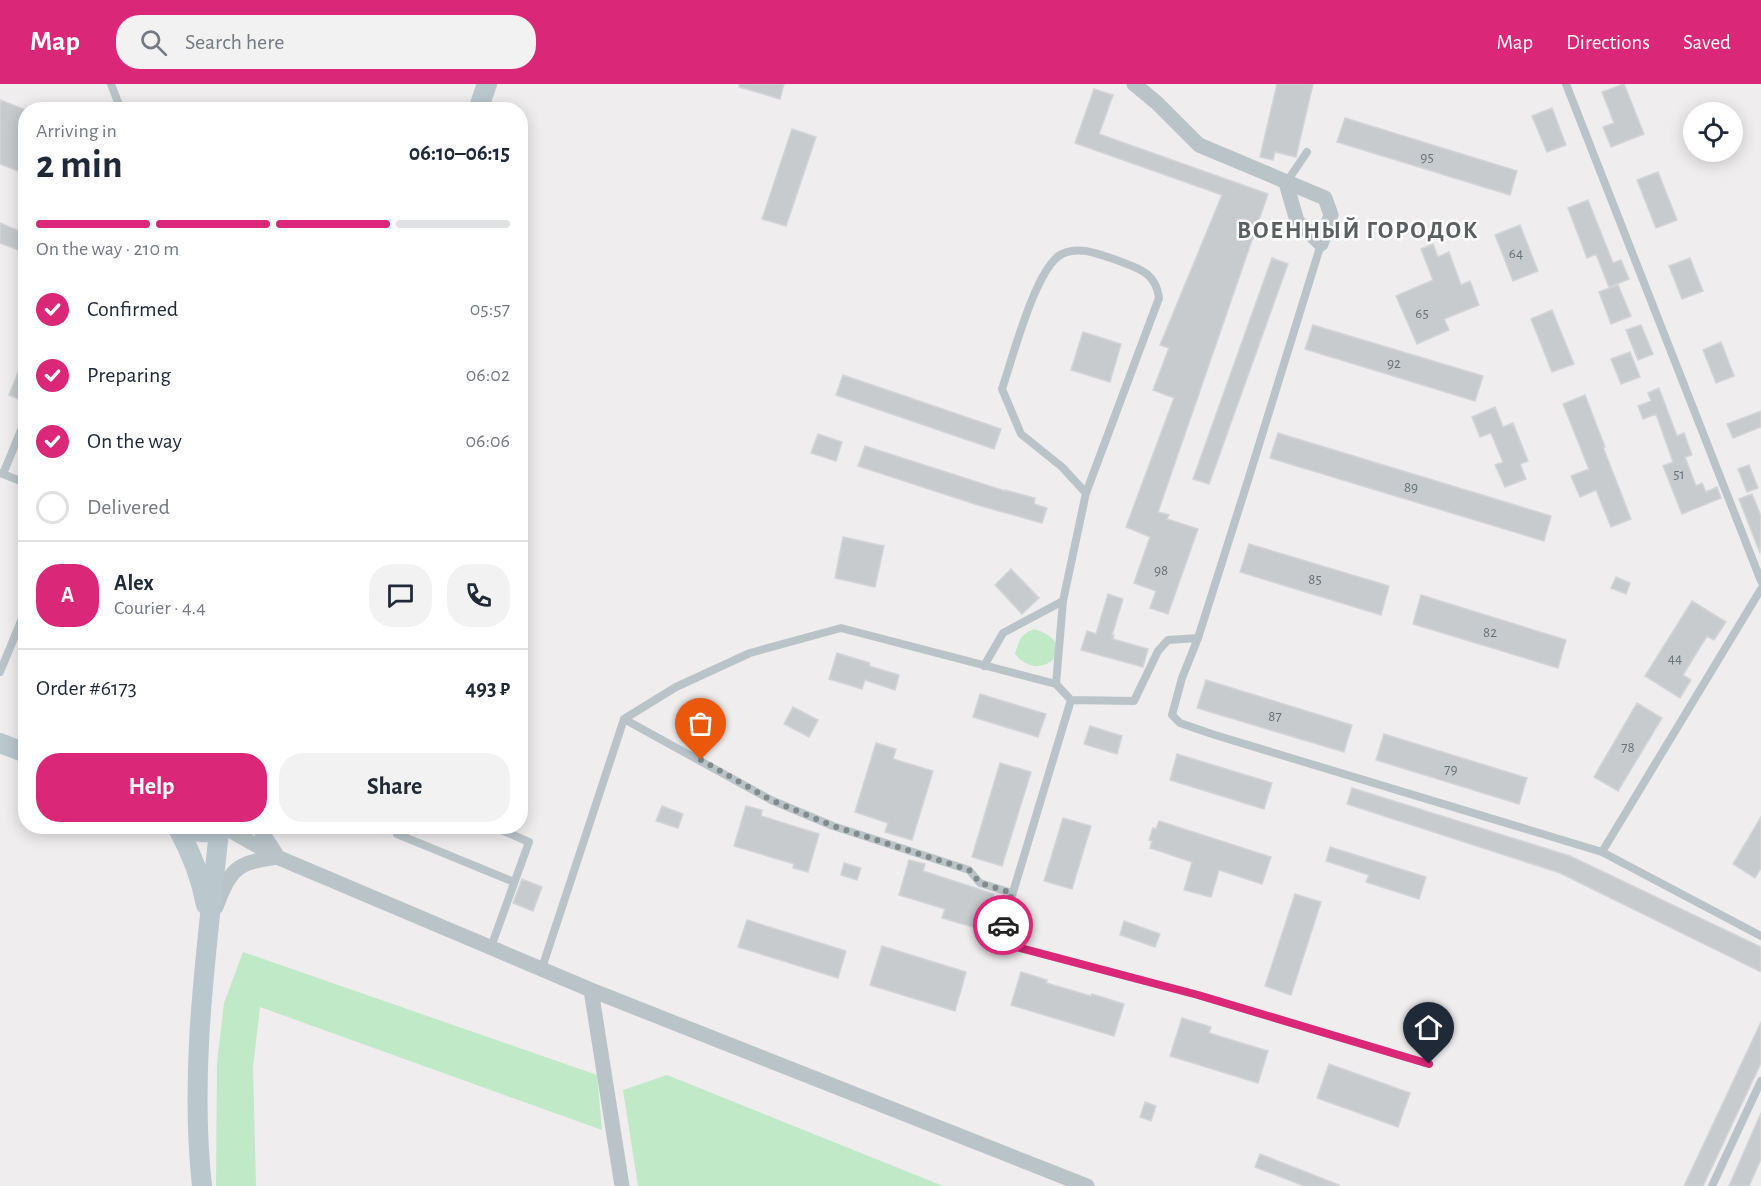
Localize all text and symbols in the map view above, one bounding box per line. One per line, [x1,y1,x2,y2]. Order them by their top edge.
search box [116,15,536,69]
icon: search [137,26,170,59]
text: Map [30,28,80,56]
text: Search here [185,31,284,53]
text: Map [1497,32,1533,53]
text: Directions [1566,32,1650,53]
text: Saved [1683,32,1731,53]
map controls [1683,102,1743,162]
button: locate [1683,102,1743,162]
text: Arriving in [36,121,117,141]
text: 06:10–06:15 [409,142,510,164]
text: 2 min [36,146,123,185]
house number: 95 [1420,150,1434,165]
district label: ВОЕННЫЙ ГОРОДОК [1237,217,1479,243]
text: On the way · 210 m [36,239,179,259]
house number: 64 [1509,246,1523,261]
icon: check [36,293,69,326]
text: Confirmed [87,298,178,320]
text: 05:57 [470,299,510,319]
house number: 65 [1415,306,1429,321]
house number: 92 [1387,356,1401,371]
icon: check [36,359,69,392]
text: Preparing [87,364,171,386]
text: 06:02 [466,365,510,385]
icon: check [36,425,69,458]
text: On the way [87,430,182,452]
text: 06:06 [466,431,510,451]
house number: 51 [1673,467,1685,482]
house number: 89 [1404,480,1418,495]
text: Delivered [87,496,170,518]
house number: 98 [1154,563,1168,578]
button: chat [369,564,432,627]
button: phone [447,564,510,627]
text: Alex [114,572,154,594]
house number: 85 [1308,572,1322,587]
text: A [61,584,74,606]
text: Courier · 4.4 [114,598,206,618]
house number: 82 [1483,625,1497,640]
house number: 44 [1668,651,1682,666]
text: Order #6173 [36,677,137,699]
text: 493 ₽ [465,677,510,699]
pin [675,698,726,760]
icon: bag [684,707,717,740]
house number: 87 [1268,709,1282,724]
house number: 78 [1621,740,1635,755]
button: Help [36,753,267,822]
button: Share [279,753,510,822]
house number: 79 [1444,762,1458,777]
courier [973,895,1033,955]
icon: car [987,909,1020,942]
pin [1403,1002,1454,1064]
icon: home [1412,1011,1445,1044]

